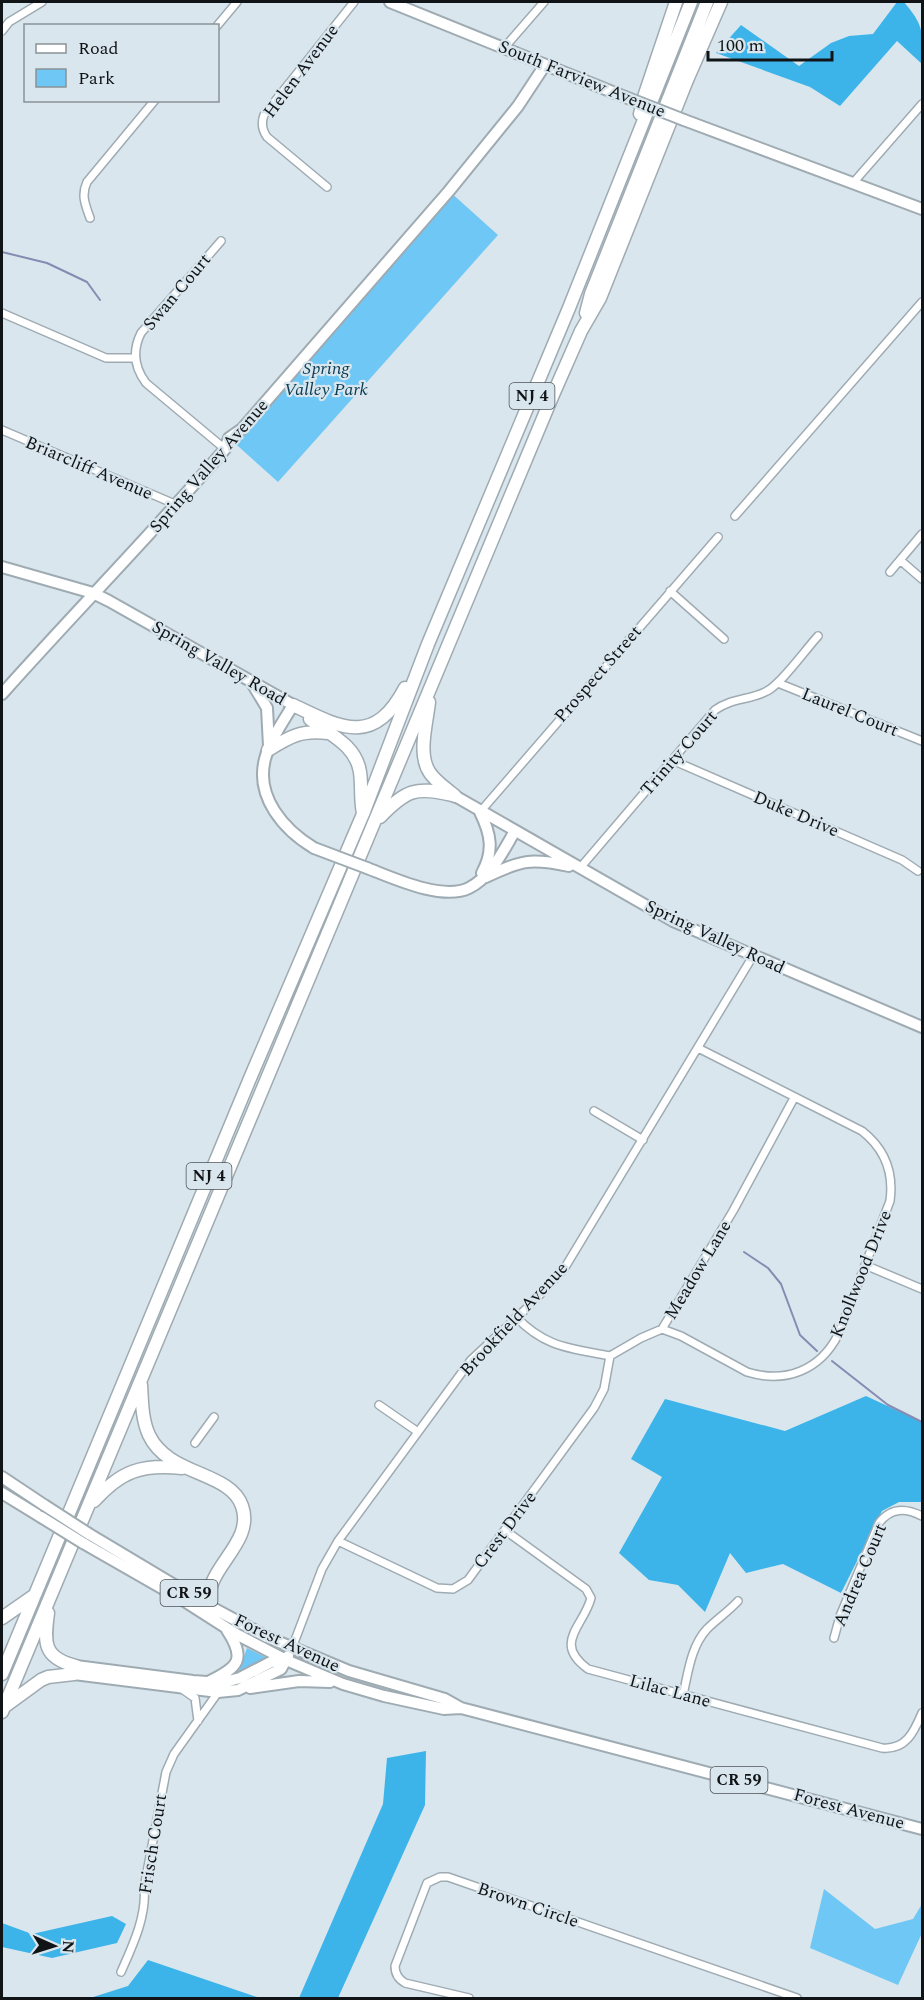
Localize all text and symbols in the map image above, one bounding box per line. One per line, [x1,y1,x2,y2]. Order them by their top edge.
street label: Helen Avenue [257,18,345,124]
legend [24,24,219,102]
scale bar [708,24,832,62]
text: 100 m [717,32,764,59]
street label: South Farview Avenue [494,33,670,125]
text: Road [78,35,119,62]
text: Park [78,65,115,92]
street label: Swan Court [137,247,217,337]
park label: Spring Valley Park [284,355,369,403]
road number: NJ 4 [510,383,554,409]
street label: Spring Valley Avenue [143,393,275,539]
street label: Briarcliff Avenue [21,429,157,507]
street label: Spring Valley Road [147,613,291,713]
street label: Prospect Street [548,619,648,729]
street label: Laurel Court [797,680,903,744]
street label: Trinity Court [634,704,724,802]
street label: Duke Drive [749,784,843,844]
street label: Spring Valley Road [641,893,789,981]
road number: NJ 4 [186,1163,232,1189]
street label: Knollwood Drive [823,1206,899,1342]
street label: Meadow Lane [658,1215,738,1325]
street label: Brookfield Avenue [454,1256,574,1382]
street label: Crest Drive [467,1485,543,1575]
street label: Andrea Court [826,1519,894,1631]
road number: CR 59 [160,1580,218,1606]
street label: Forest Avenue [230,1607,344,1679]
street label: Lilac Lane [626,1667,714,1715]
road number: CR 59 [710,1767,768,1793]
street label: Forest Avenue [790,1781,908,1837]
street label: Frisch Court [132,1792,174,1896]
street label: Brown Circle [474,1875,582,1935]
north arrow [24,1916,84,1976]
text: N [56,1940,80,1954]

